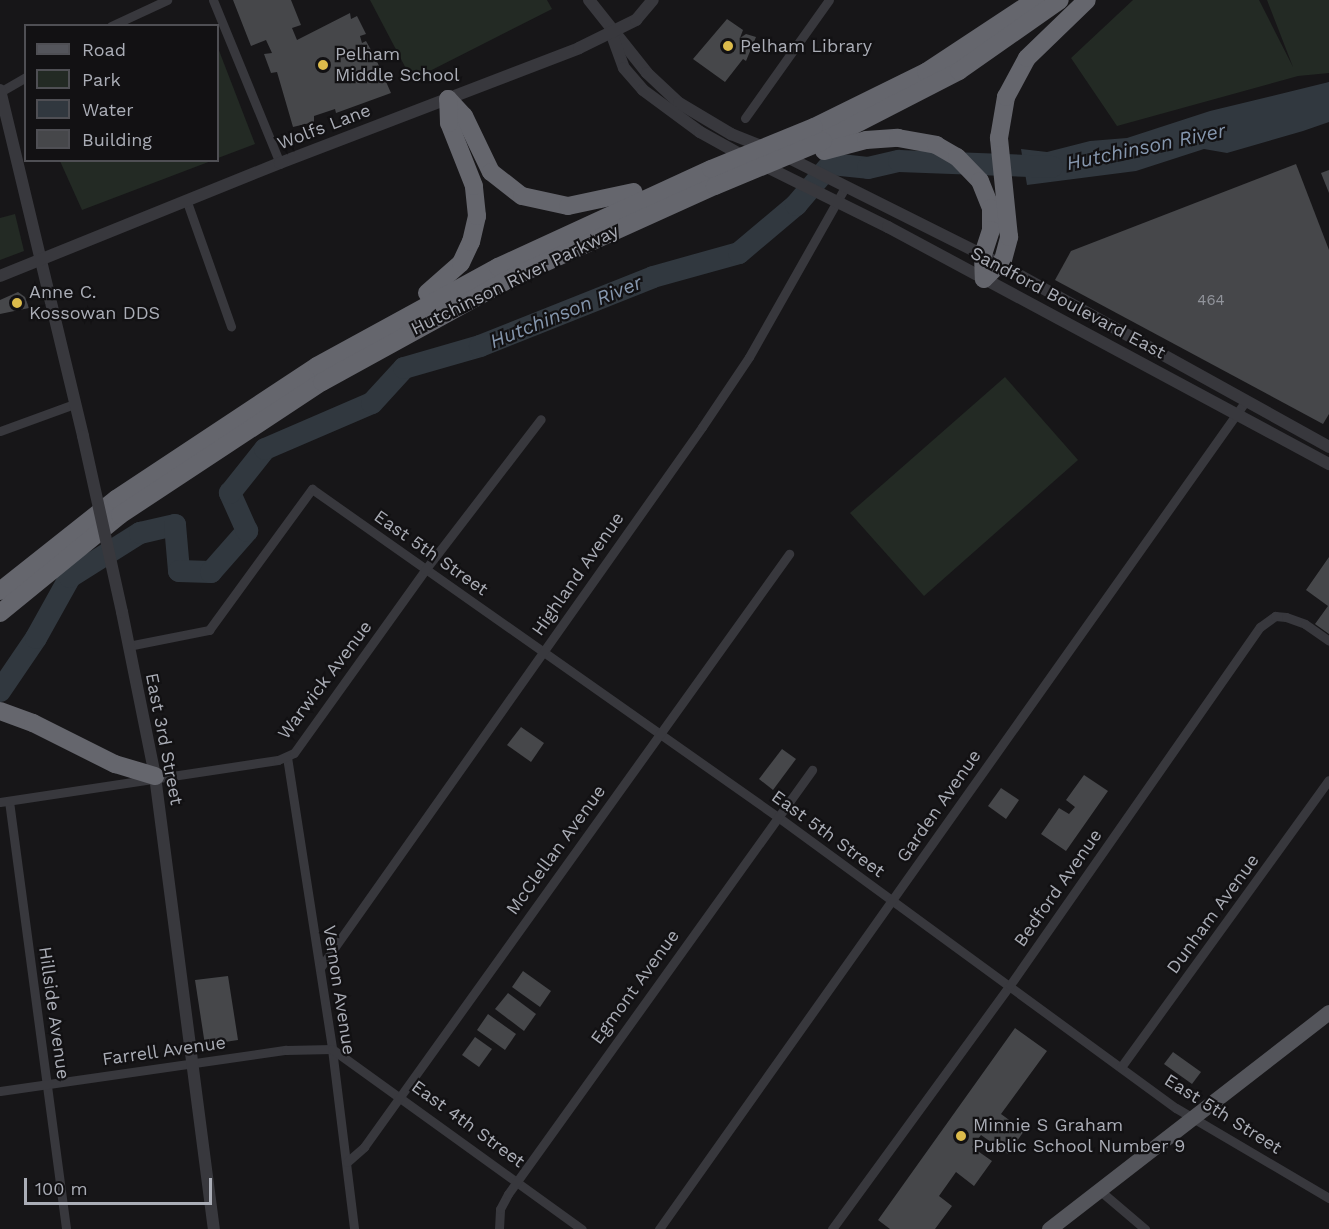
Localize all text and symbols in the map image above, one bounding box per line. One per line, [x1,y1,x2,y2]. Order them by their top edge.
legend [24,24,219,162]
place label: Pelham Library [740,35,872,57]
text: Road [82,39,126,60]
marker: Pelham Library [721,39,735,53]
place label: Pelham Middle School [335,44,460,86]
marker: Pelham Middle School [316,58,330,72]
text: Park [82,69,121,90]
text: Water [82,99,134,120]
street label: Wolfs Lane [274,99,374,155]
water label: Hutchinson River [1064,118,1228,176]
text: Building [82,129,152,150]
street label: Hutchinson River Parkway [407,220,623,340]
street label: Sandford Boulevard East [967,242,1169,364]
water label: Hutchinson River [486,271,646,353]
place label: Anne C. Kossowan DDS [29,282,160,324]
house number: 464 [1197,292,1225,310]
marker: Anne C. Kossowan DDS [10,296,24,310]
street label: East 5th Street [370,506,492,600]
street label: Highland Avenue [527,508,629,640]
street label: Warwick Avenue [273,616,377,744]
street label: East 3rd Street [141,671,187,807]
street label: Garden Avenue [892,745,986,867]
street label: McClellan Avenue [502,781,610,919]
street label: East 5th Street [767,786,889,882]
street label: Bedford Avenue [1009,825,1107,951]
street label: Dunham Avenue [1162,850,1264,978]
street label: Vernon Avenue [318,923,360,1057]
street label: Egmont Avenue [586,925,684,1049]
street label: Hillside Avenue [34,945,74,1081]
street label: Farrell Avenue [100,1032,228,1070]
street label: East 5th Street [1160,1069,1286,1159]
street label: East 4th Street [407,1076,529,1172]
place label: Minnie S Graham Public School Number 9 [973,1115,1186,1158]
marker: Minnie S Graham Public School Number 9 [954,1129,968,1143]
scale bar [27,1166,214,1204]
text: 100 m [35,1178,88,1199]

